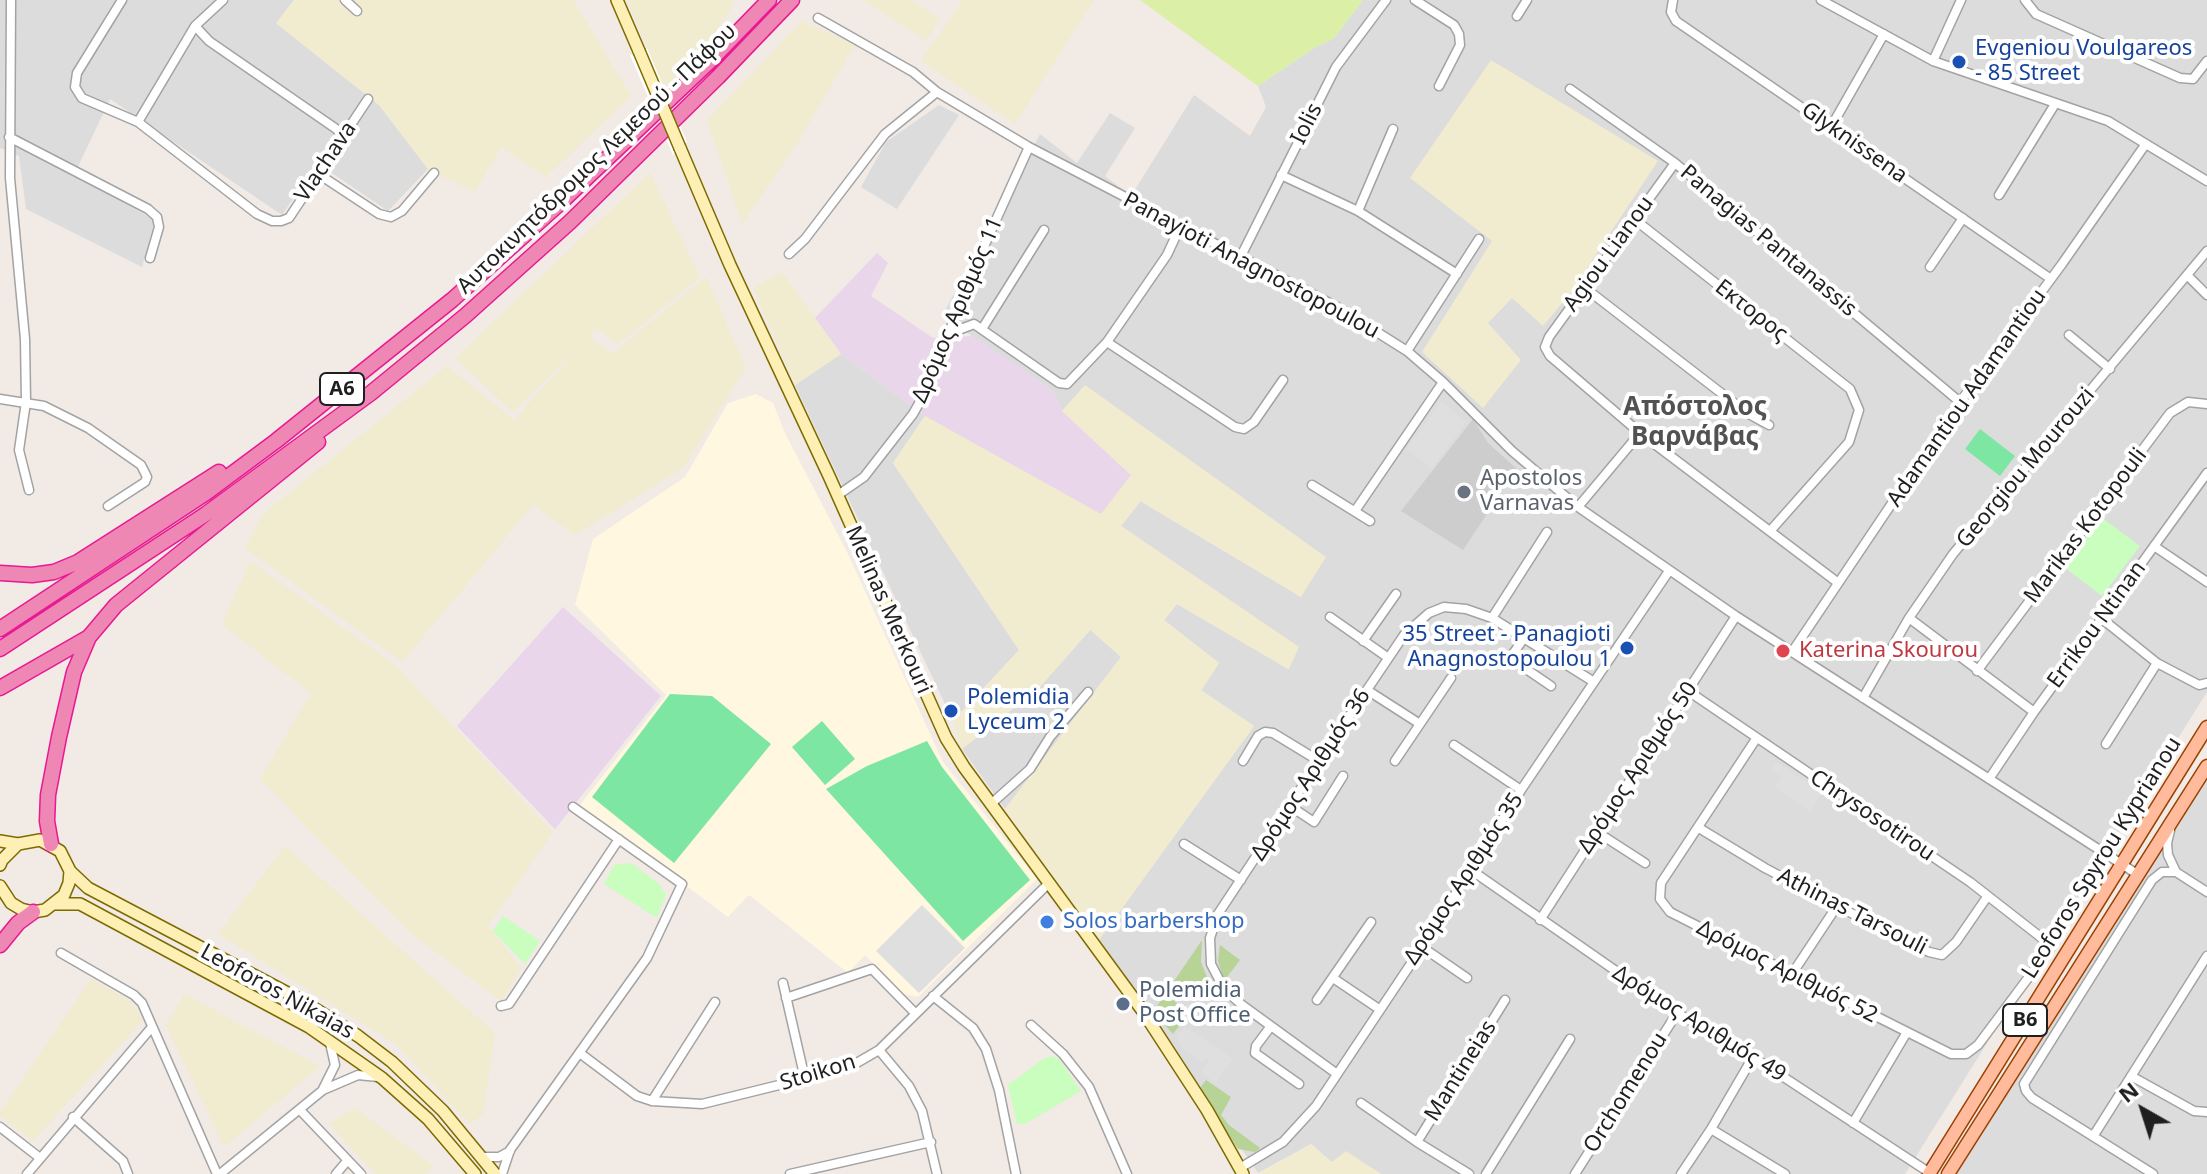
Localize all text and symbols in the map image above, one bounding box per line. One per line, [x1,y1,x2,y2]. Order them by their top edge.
street label: Αυτοκινητόδρομος Λεμεσού - Πάφου [452,18,742,300]
place label: Evgeniou Voulgareos - 85 Street [1975,36,2192,88]
marker: Evgeniou Voulgareos - 85 Street [1950,53,1968,71]
street label: Glyknissena [1796,97,1912,189]
street label: Iolis [1286,99,1328,149]
street label: Vlachava [290,117,362,207]
street label: Panagias Pantanassis [1674,159,1862,323]
street label: Panayioti Anagnostopoulou [1118,187,1384,345]
street label: Agiou Lianou [1558,191,1660,317]
street label: Δρόμος Αριθμός 11 [907,213,1009,407]
street label: Εκτορος [1709,274,1793,348]
street label: Adamantiou Adamantiou [1882,284,2052,512]
road number: A6 [320,373,364,405]
street label: Georgiou Mourouzi [1951,383,2101,553]
district label: Απόστολος Βαρνάβας [1623,392,1767,454]
street label: Marikas Kotopouli [2019,443,2153,609]
place label: Apostolos Varnavas [1480,466,1582,518]
marker: Apostolos Varnavas [1455,483,1473,501]
street label: Melinas Merkouri [839,522,937,698]
street label: Errikou Ntinan [2042,556,2152,694]
place label: 35 Street - Panagioti Anagnostopoulou 1 [1402,622,1611,674]
place label: Katerina Skourou [1799,638,1978,664]
marker: 35 Street - Panagioti Anagnostopoulou 1 [1618,639,1636,657]
marker: Katerina Skourou [1774,642,1792,660]
street label: Δρόμος Αριθμός 50 [1573,677,1703,859]
street label: Δρόμος Αριθμός 36 [1246,684,1376,866]
place label: Polemidia Lyceum 2 [967,685,1069,736]
marker: Polemidia Lyceum 2 [942,702,960,720]
street label: Leoforos Spyrou Kyprianou [2017,732,2187,984]
street label: Chrysosotirou [1805,765,1939,867]
street label: Δρόμος Αριθμός 35 [1399,788,1529,970]
street label: Athinas Tarsouli [1773,863,1931,961]
place label: Solos barbershop [1063,909,1245,935]
marker: Solos barbershop [1038,913,1056,931]
street label: Δρόμος Αριθμός 52 [1692,915,1882,1029]
street label: Leoforos Nikaias [196,939,358,1045]
street label: Δρόμος Αριθμός 49 [1607,960,1791,1088]
place label: Polemidia Post Office [1139,978,1251,1030]
marker: Polemidia Post Office [1114,995,1132,1013]
road number: B6 [2003,1004,2047,1036]
street label: Mantineias [1420,1016,1502,1126]
street label: Orchomenou [1579,1028,1673,1158]
street label: Stoikon [777,1049,859,1097]
north arrow [2103,1070,2183,1150]
text: N [2111,1074,2144,1109]

